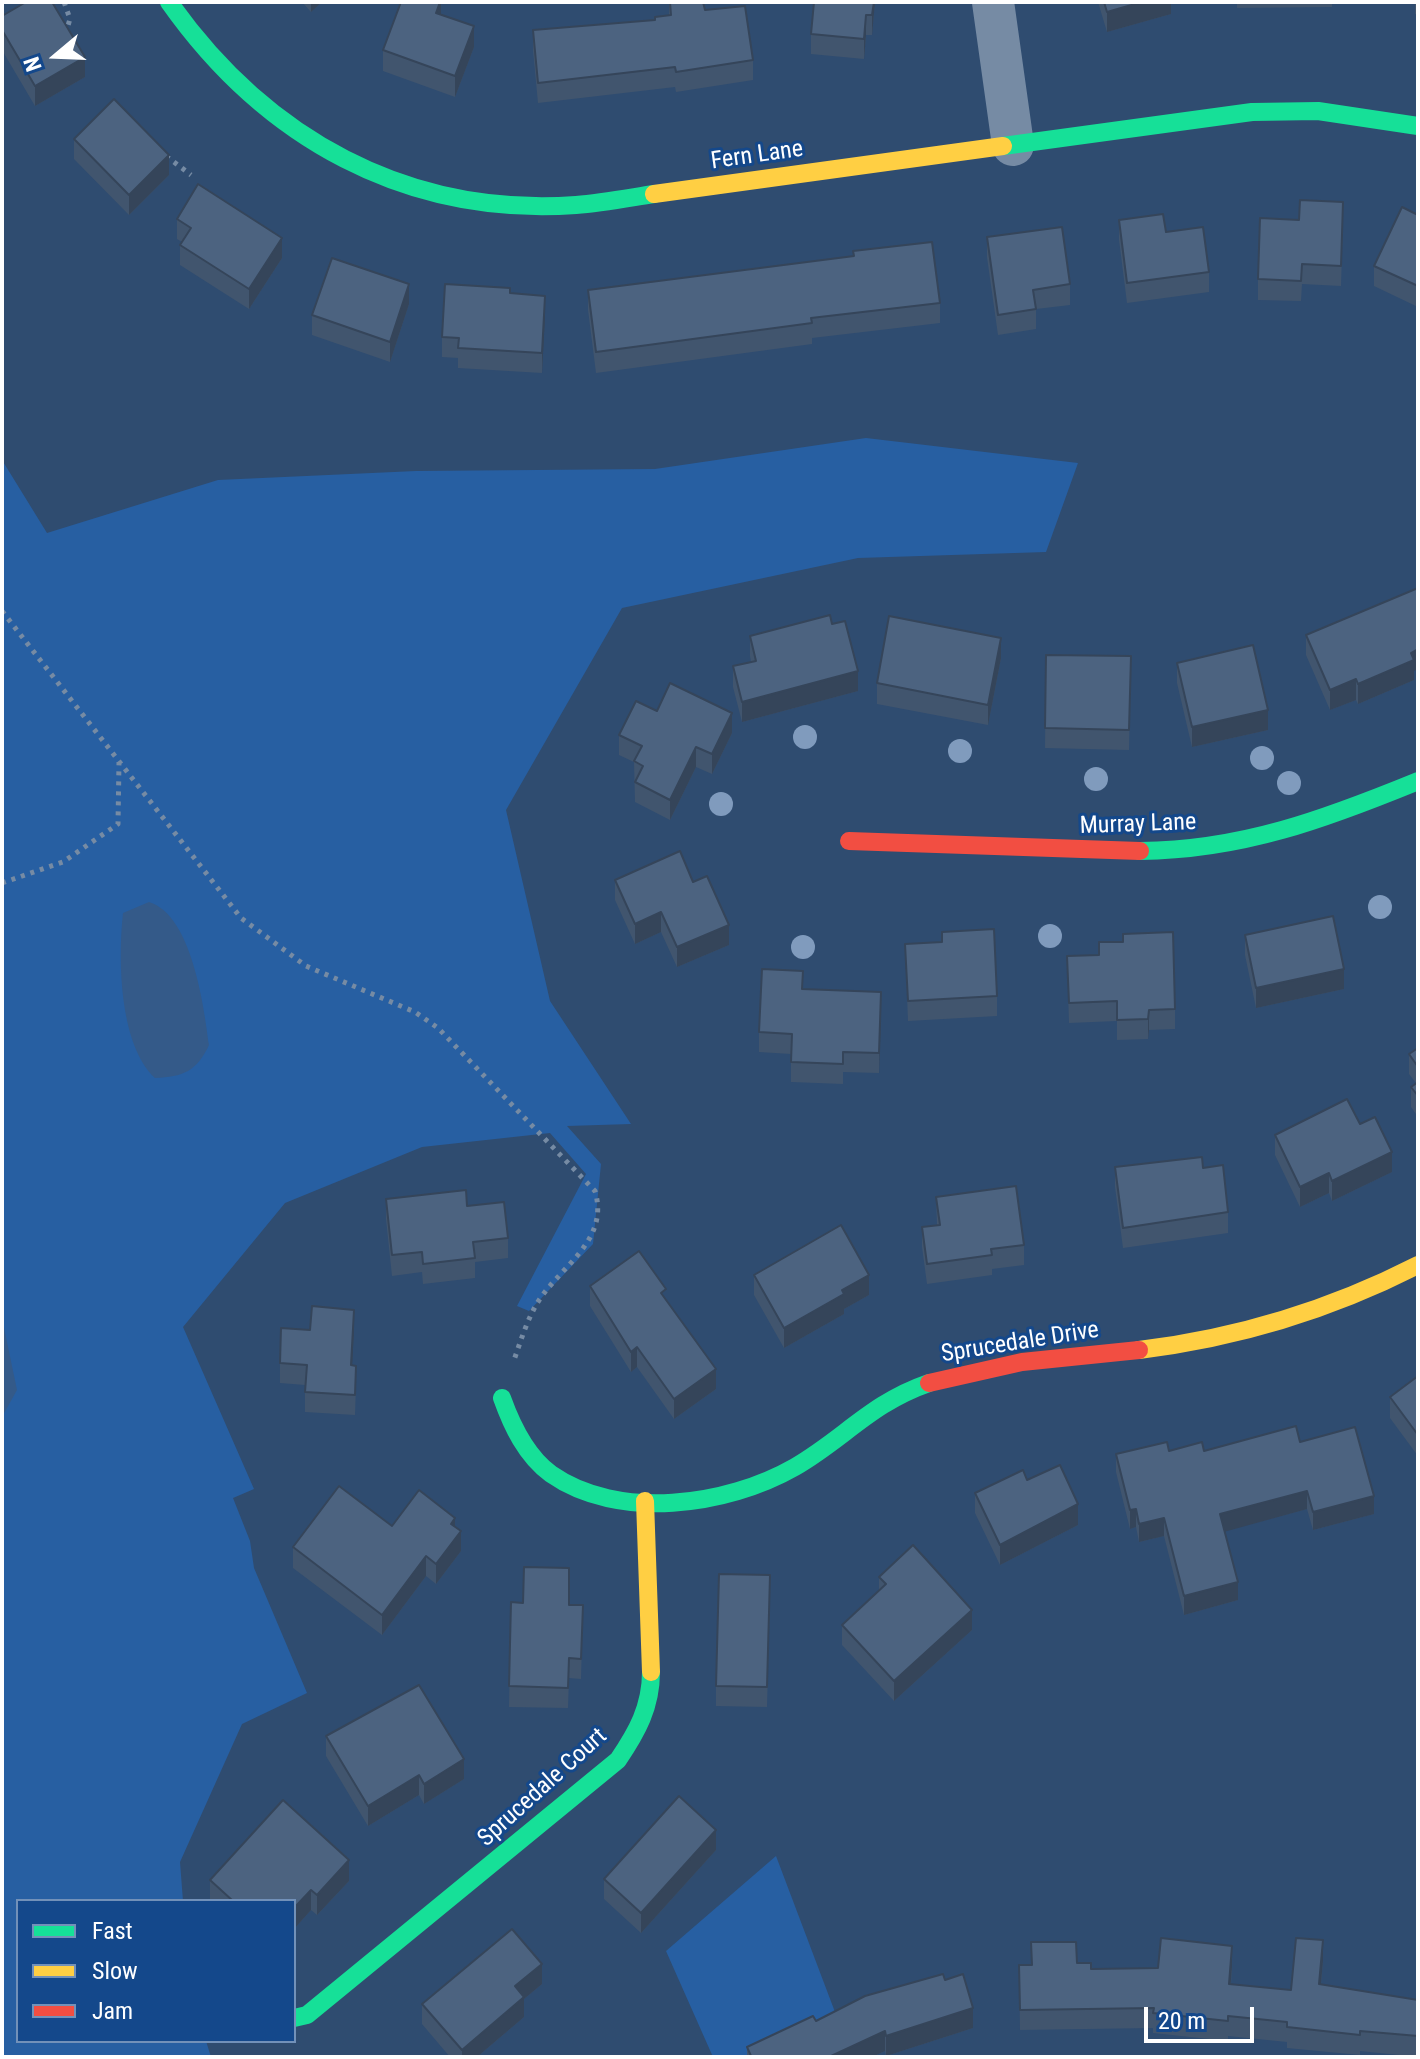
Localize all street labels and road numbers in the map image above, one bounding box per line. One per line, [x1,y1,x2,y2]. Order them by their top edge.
street label: Fern Lane [709,135,805,177]
street label: Murray Lane [1079,809,1197,841]
street label: Sprucedale Drive [939,1316,1101,1370]
street label: Sprucedale Court [473,1723,613,1853]

